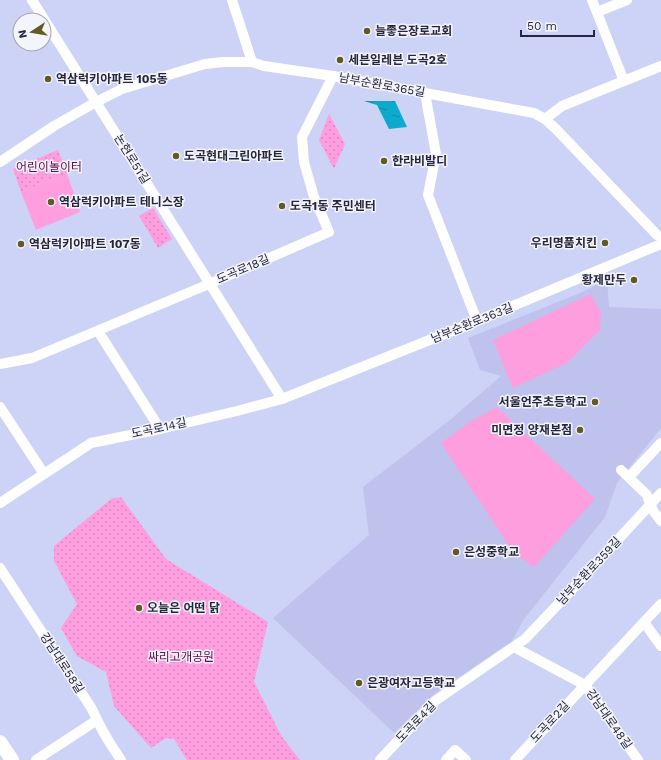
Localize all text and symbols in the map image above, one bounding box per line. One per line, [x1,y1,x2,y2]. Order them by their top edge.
north arrow [12,12,52,52]
scale bar [521,12,594,38]
text: 50 m [527,19,557,33]
place label: 늘좋은장로교회 [375,24,452,38]
marker: 늘좋은장로교회 [362,26,372,36]
text: N [16,29,30,39]
place label: 세븐일레븐 도곡2호 [348,53,447,67]
marker: 세븐일레븐 도곡2호 [335,55,345,65]
street label: 남부순환로365길 [338,71,426,99]
place label: 역삼럭키아파트 105동 [56,72,167,86]
marker: 역삼럭키아파트 105동 [43,74,53,84]
street label: 논현로51길 [111,132,153,186]
place label: 도곡현대그린아파트 [184,149,283,163]
marker: 도곡현대그린아파트 [171,151,181,161]
place label: 한라비발디 [392,154,447,168]
marker: 한라비발디 [379,156,389,166]
park label: 어린이놀이터 [16,160,82,174]
place label: 역삼럭키아파트 테니스장 [59,195,184,209]
marker: 역삼럭키아파트 테니스장 [46,197,56,207]
place label: 도곡1동 주민센터 [290,199,376,213]
marker: 도곡1동 주민센터 [277,201,287,211]
place label: 우리명품치킨 [531,236,597,250]
place label: 역삼럭키아파트 107동 [29,237,141,251]
marker: 우리명품치킨 [600,238,610,248]
marker: 역삼럭키아파트 107동 [16,239,26,249]
street label: 도곡로18길 [214,252,272,286]
place label: 황제만두 [582,273,626,287]
marker: 황제만두 [629,275,639,285]
street label: 남부순환로363길 [429,300,515,346]
place label: 서울언주초등학교 [499,395,587,409]
marker: 서울언주초등학교 [590,397,600,407]
street label: 도곡로14길 [130,415,188,441]
place label: 미면정 양재본점 [491,423,572,437]
marker: 미면정 양재본점 [575,425,585,435]
street label: 남부순환로359길 [554,534,624,608]
place label: 은성중학교 [464,545,519,559]
marker: 은성중학교 [451,547,461,557]
place label: 오늘은 어떤 닭 [147,601,220,615]
marker: 오늘은 어떤 닭 [134,603,144,613]
street label: 강남대로58길 [37,630,87,696]
park label: 싸리고개공원 [148,650,214,664]
place label: 은광여자고등학교 [367,676,455,690]
marker: 은광여자고등학교 [354,678,364,688]
street label: 강남대로48길 [583,686,635,752]
street label: 도곡로4길 [393,699,439,745]
street label: 도곡로2길 [527,699,573,745]

